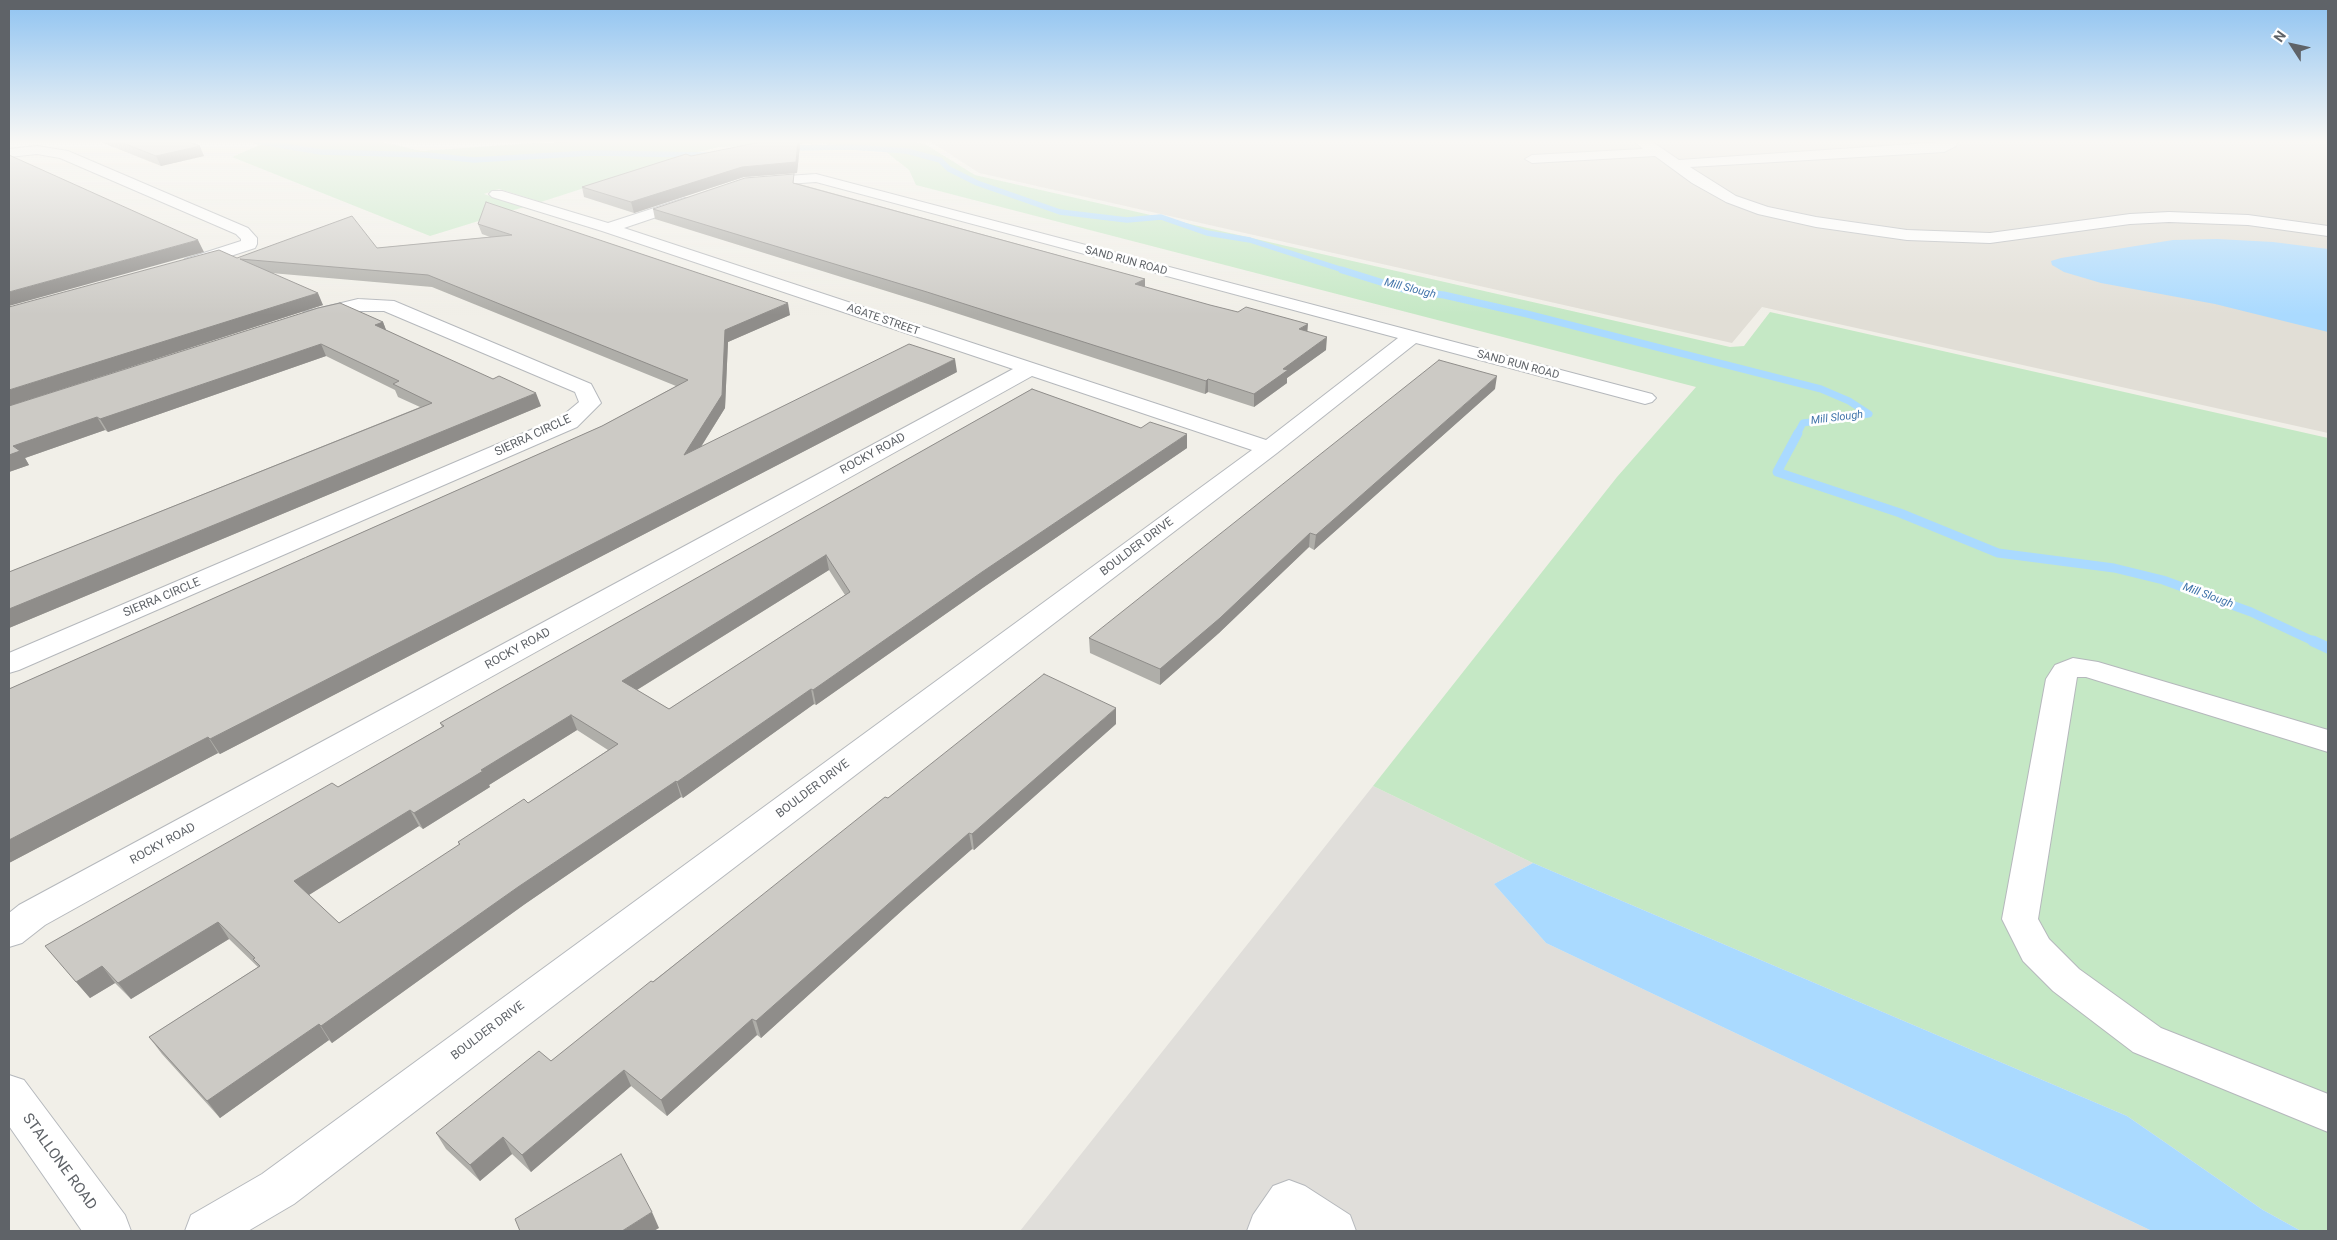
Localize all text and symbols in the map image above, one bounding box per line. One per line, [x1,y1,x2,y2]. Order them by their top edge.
north arrow [2267,20,2317,70]
text: N [2270,28,2289,45]
street label: SAND RUN ROAD [1083,244,1169,278]
water label: Mill Slough [1383,276,1437,302]
street label: AGATE STREET [845,301,921,339]
street label: SAND RUN ROAD [1475,348,1561,382]
water label: Mill Slough [1810,408,1864,428]
street label: SIERRA CIRCLE [493,412,573,460]
street label: ROCKY ROAD [838,430,908,478]
street label: BOULDER DRIVE [1098,515,1176,579]
street label: SIERRA CIRCLE [121,575,203,621]
water label: Mill Slough [2181,581,2235,611]
street label: ROCKY ROAD [483,625,553,673]
street label: BOULDER DRIVE [774,757,852,821]
street label: ROCKY ROAD [128,820,198,868]
street label: BOULDER DRIVE [449,999,527,1063]
street label: STALLONE ROAD [18,1110,100,1214]

